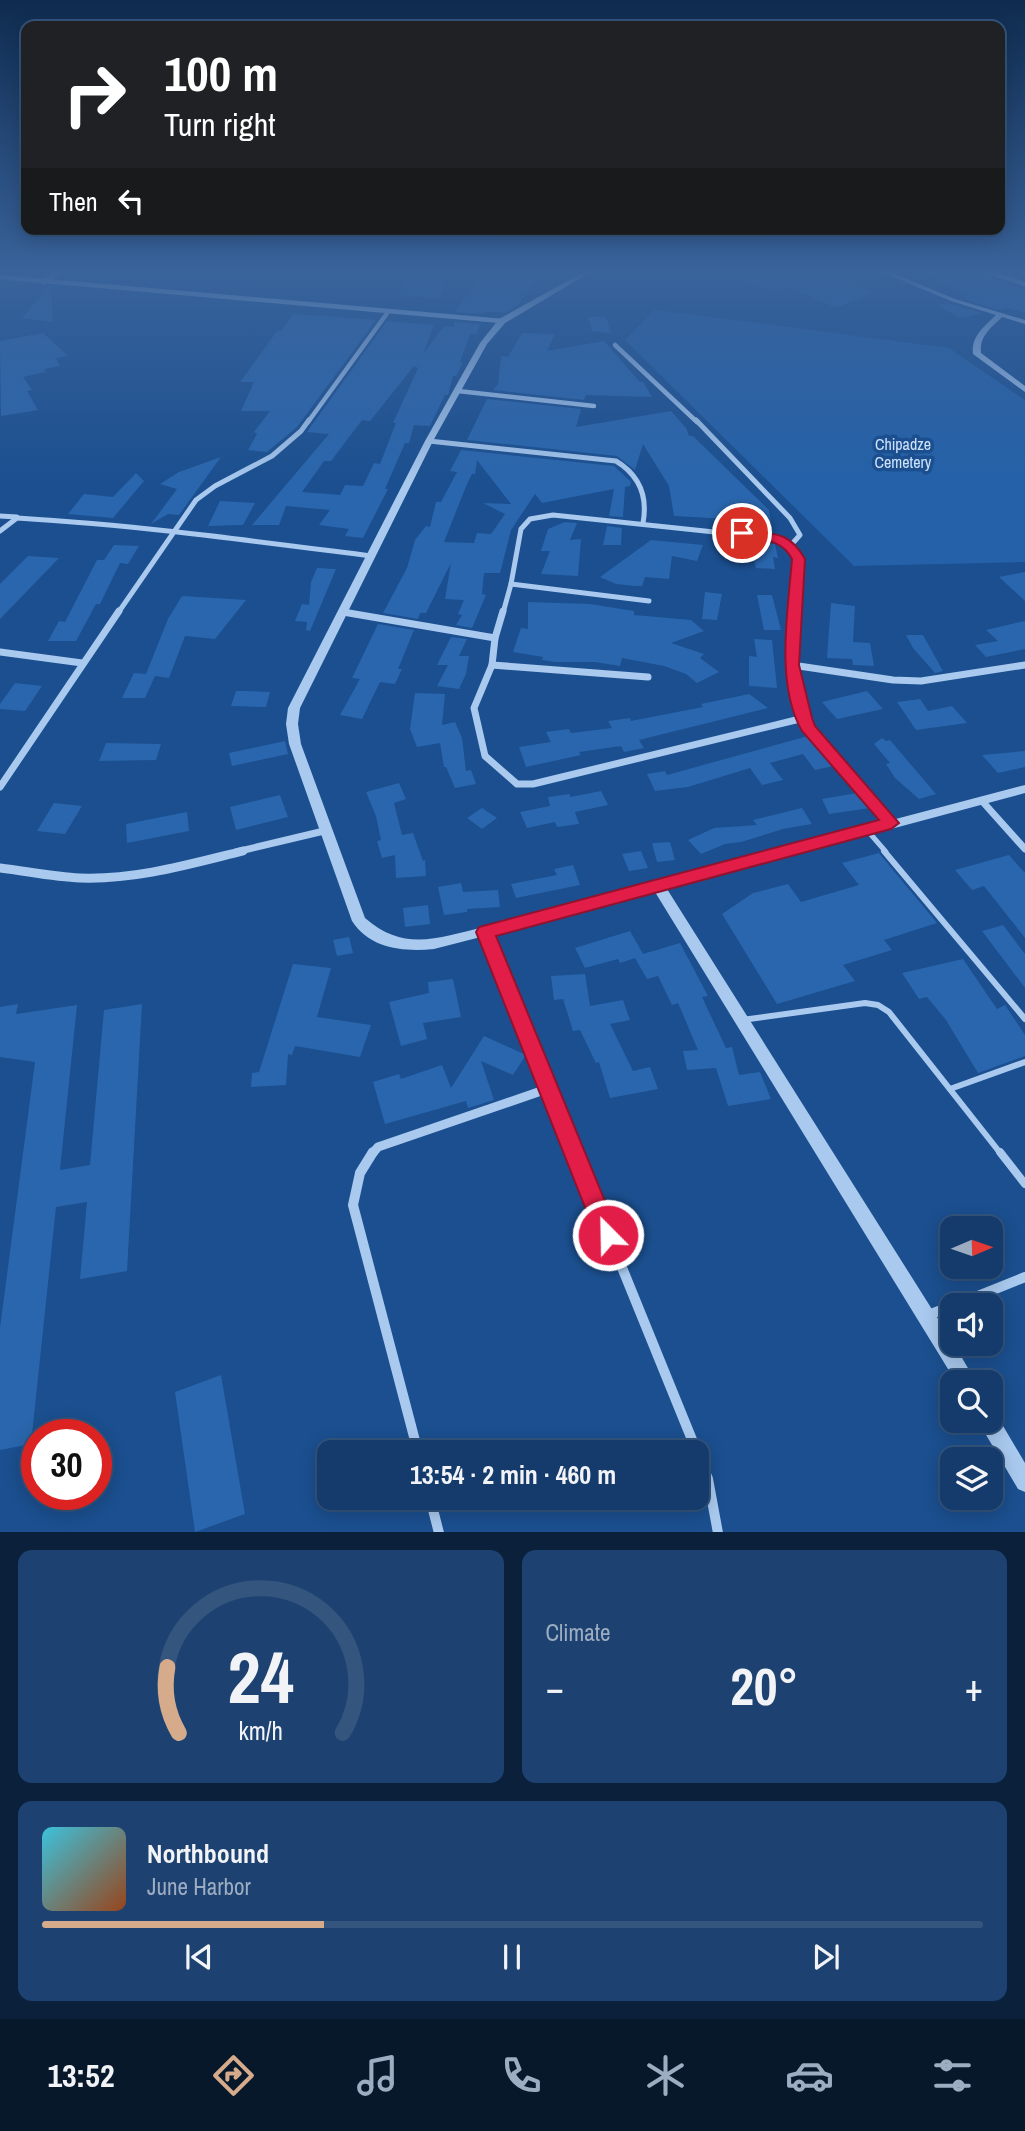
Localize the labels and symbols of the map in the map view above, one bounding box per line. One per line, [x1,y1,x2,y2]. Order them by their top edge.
park label: Chipadze Cemetery [875,433,932,473]
pin [712,503,772,563]
position arrow [571,1198,645,1272]
north arrow [940,1216,1003,1279]
speed limit sign: 30 [21,1419,112,1510]

